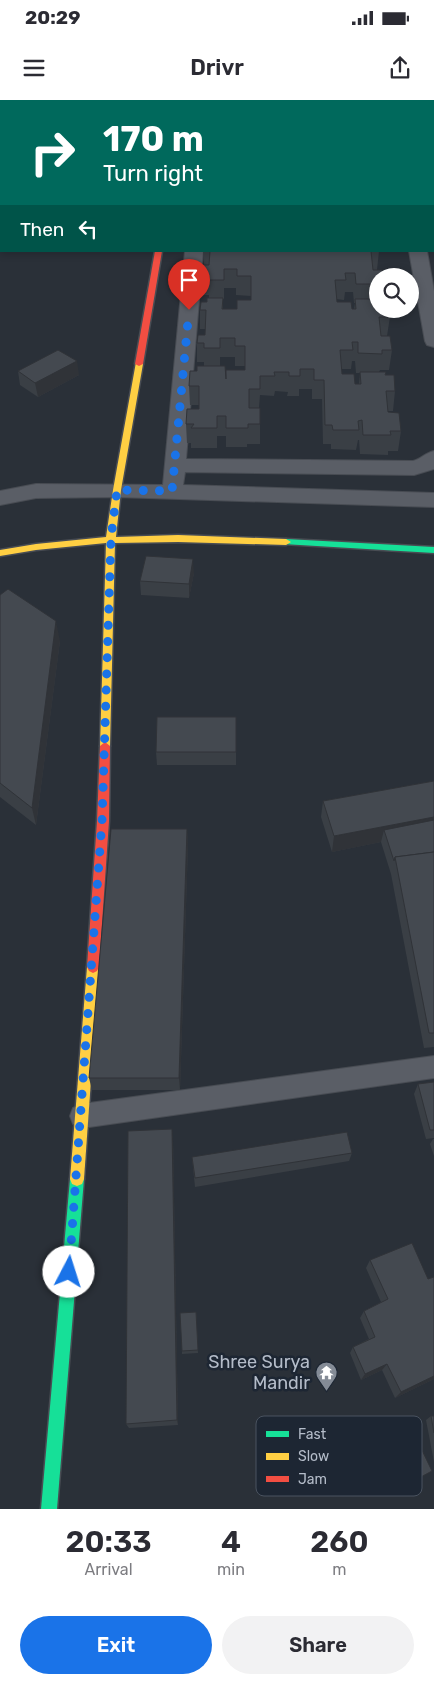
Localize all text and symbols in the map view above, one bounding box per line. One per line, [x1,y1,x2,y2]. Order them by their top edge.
text: 20:29 [25,6,80,29]
icon: menu [20,54,48,82]
text: Drivr [190,54,244,81]
icon: share [386,54,414,82]
text: 170 m [103,118,204,160]
icon: right [20,120,85,185]
text: Turn right [103,160,203,187]
icon: left [74,215,102,243]
text: Then [20,218,64,241]
pin [168,259,210,310]
icon: arrive [175,266,203,294]
map controls [369,268,419,318]
button: search [369,268,419,318]
position arrow [42,1245,94,1297]
place label: Shree Surya Mandir [208,1351,310,1394]
temple icon: Shree Surya Mandir [314,1360,338,1391]
legend [256,1416,422,1496]
text: Fast [298,1426,327,1443]
text: Slow [298,1448,329,1465]
text: Jam [298,1471,327,1488]
text: 20:33 [65,1524,152,1560]
text: 4 [221,1524,241,1560]
text: 260 [310,1524,369,1560]
text: Arrival [85,1560,133,1579]
text: min [217,1560,245,1579]
text: m [332,1560,347,1579]
button: Exit [20,1616,212,1674]
button: Share [222,1616,414,1674]

